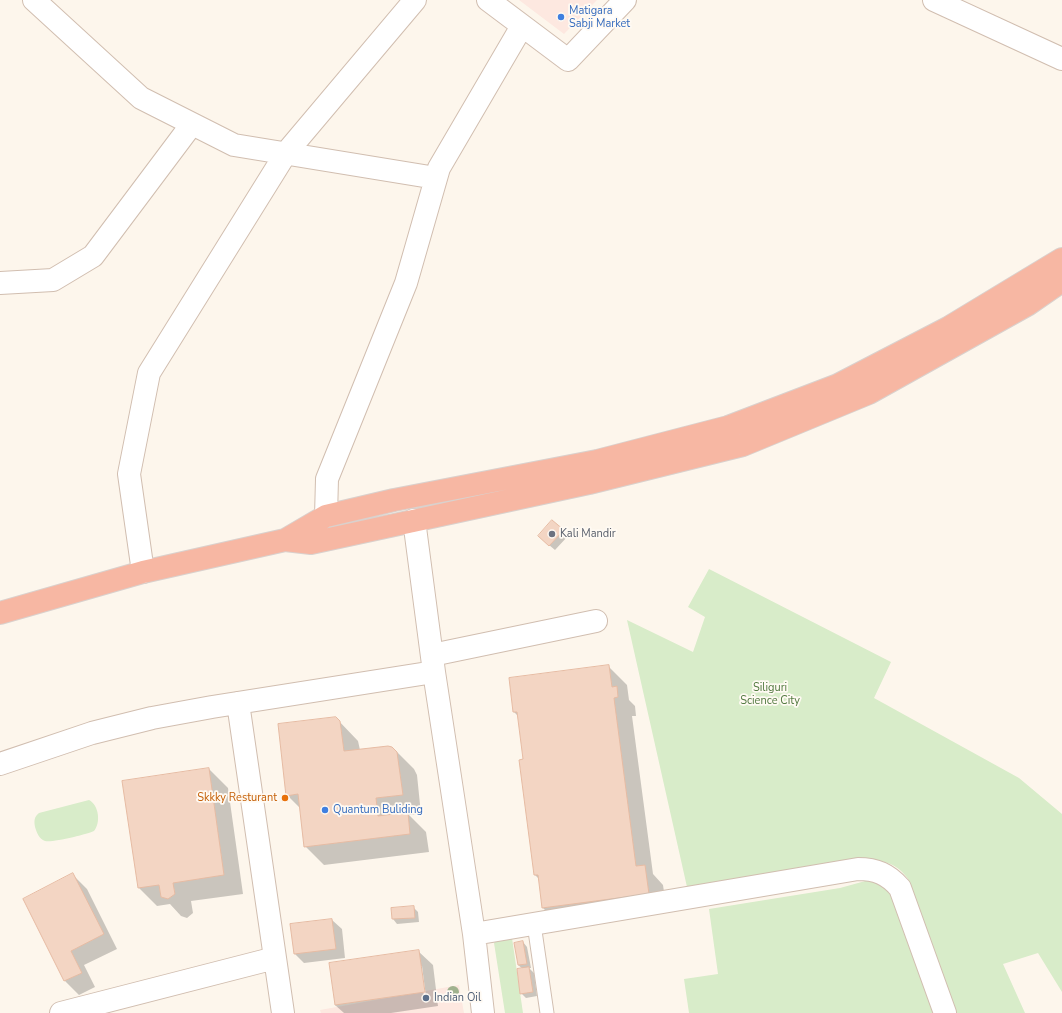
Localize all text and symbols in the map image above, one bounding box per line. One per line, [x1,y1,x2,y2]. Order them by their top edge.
place label: Matigara Sabji Market [569,4,630,30]
marker: Matigara Sabji Market [556,12,566,22]
place label: Kali Mandir [560,527,616,541]
marker: Kali Mandir [547,529,557,539]
park label: Siliguri Science City [740,681,800,707]
place label: Skkky Resturant [197,791,277,805]
marker: Skkky Resturant [280,793,290,803]
place label: Quantum Buliding [333,803,423,817]
marker: Quantum Buliding [320,805,330,815]
place label: Indian Oil [434,991,481,1005]
marker: Indian Oil [421,993,431,1003]

